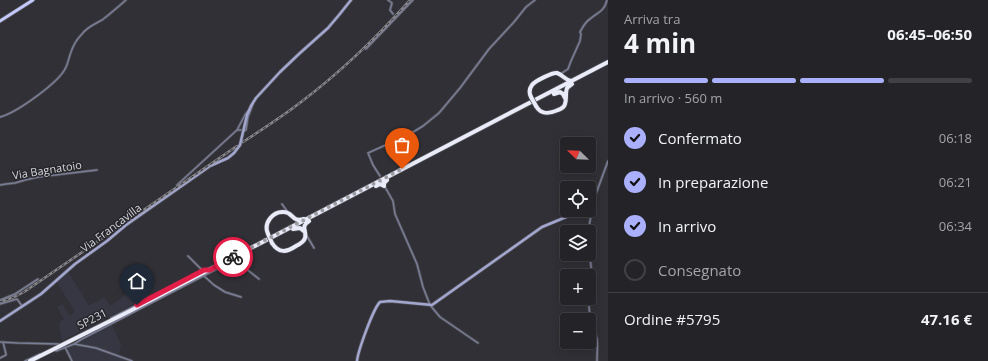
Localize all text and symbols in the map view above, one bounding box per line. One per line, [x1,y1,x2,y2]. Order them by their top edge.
text: Arriva tra [624,10,680,28]
text: 06:45–06:50 [887,24,972,44]
text: 4 min [624,25,696,61]
text: In arrivo · 560 m [624,89,722,107]
icon: check [624,127,646,149]
pin [385,128,419,169]
text: Confermato [658,128,742,148]
text: 06:18 [939,129,972,147]
icon: bag [391,134,413,156]
north arrow [560,137,596,173]
map controls [560,137,596,349]
street label: Via Bagnatoio [11,157,83,182]
icon: check [624,171,646,193]
text: In preparazione [658,172,768,192]
text: 06:21 [939,173,972,191]
button: locate [560,181,596,217]
street label: Via Francavilla [77,200,144,255]
icon: check [624,215,646,237]
text: In arrivo [658,216,716,236]
text: 06:34 [939,217,972,235]
button: layers [560,225,596,261]
courier [213,237,253,277]
icon: bike [222,246,244,268]
text: Consegnato [658,260,741,280]
pin [120,264,154,305]
button: + [560,269,596,305]
icon: home [126,270,148,292]
street label: SP231 [74,305,109,332]
text: Ordine #5795 [624,309,720,329]
text: 47.16 € [921,309,972,329]
button: − [560,313,596,349]

